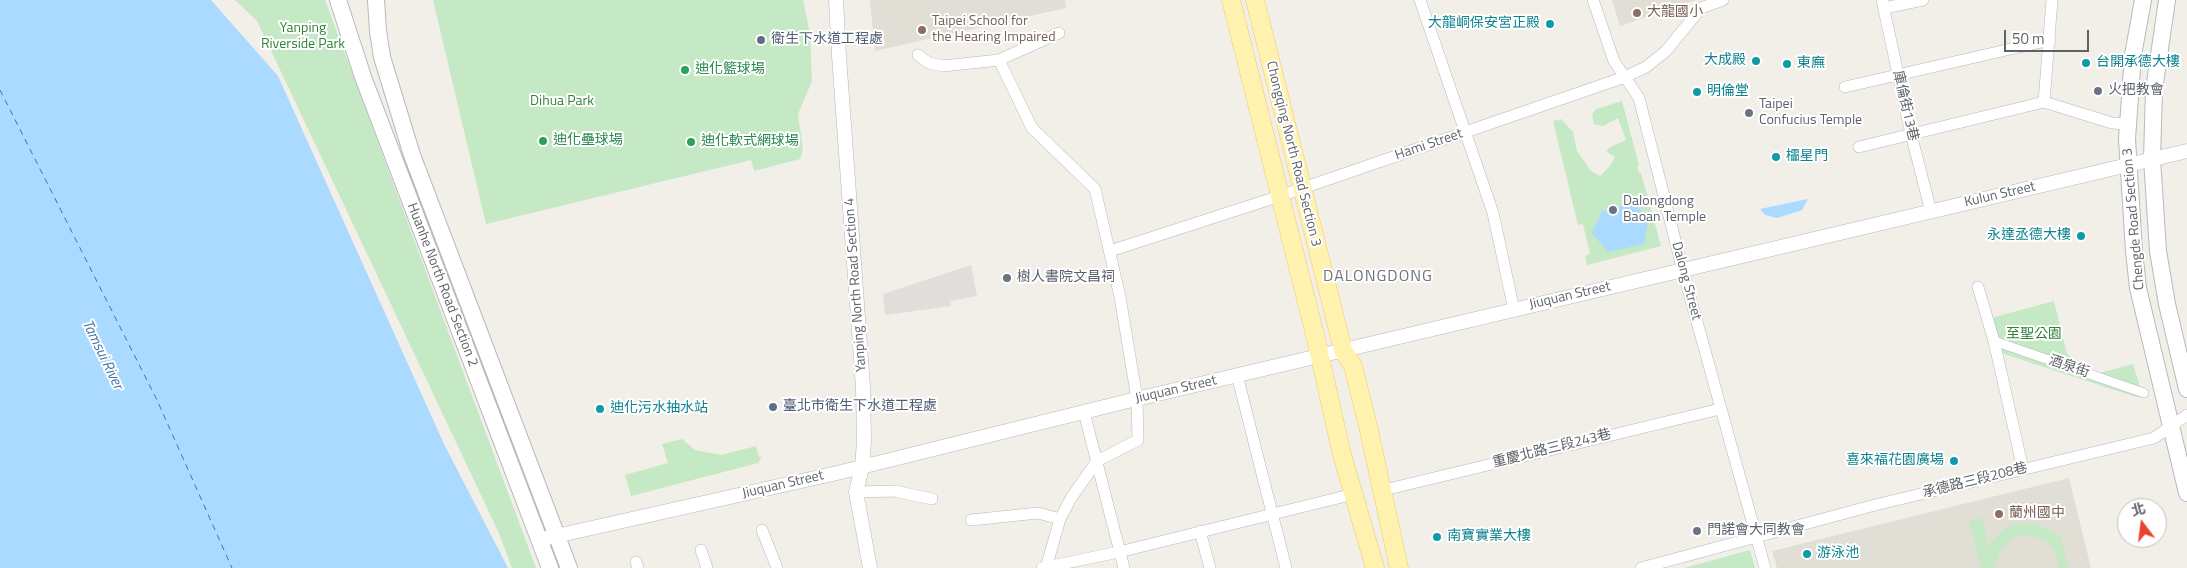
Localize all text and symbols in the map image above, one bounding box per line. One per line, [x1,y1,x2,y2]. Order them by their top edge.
place label: 大龍國小 [1647,5,1703,21]
marker: 大龍國小 [1631,7,1643,19]
place label: Taipei School for the Hearing Impaired [932,14,1056,46]
place label: 大龍峒保安宮正殿 [1428,16,1540,32]
marker: 大龍峒保安宮正殿 [1544,18,1556,30]
scale bar [2007,20,2092,52]
park label: Yanping Riverside Park [261,21,345,54]
marker: Taipei School for the Hearing Impaired [916,24,928,36]
text: 50 m [2012,27,2045,50]
place label: 衛生下水道工程處 [771,32,883,48]
marker: 衛生下水道工程處 [755,34,767,46]
place label: 大成殿 [1704,53,1746,69]
marker: 大成殿 [1750,55,1762,67]
place label: 台開承德大樓 [2096,55,2180,71]
place label: 東廡 [1797,56,1825,72]
marker: 台開承德大樓 [2080,57,2092,69]
marker: 東廡 [1781,58,1793,70]
street label: Chongqing North Road Section 3 [1262,60,1324,248]
place label: 迪化籃球場 [695,62,765,78]
marker: 迪化籃球場 [679,64,691,76]
street label: 庫倫街13巷 [1889,69,1921,143]
place label: 火把教會 [2108,83,2164,99]
place label: 明倫堂 [1707,84,1749,100]
marker: 火把教會 [2092,85,2104,97]
marker: 明倫堂 [1691,86,1703,98]
park label: Dihua Park [530,94,594,110]
place label: Taipei Confucius Temple [1759,97,1862,130]
marker: Taipei Confucius Temple [1743,107,1755,119]
street label: Hami Street [1393,126,1465,164]
place label: 迪化壘球場 [553,133,623,149]
place label: 迪化軟式網球場 [701,134,799,150]
marker: 迪化壘球場 [537,135,549,147]
marker: 迪化軟式網球場 [685,136,697,148]
street label: Chengde Road Section 3 [2119,147,2149,291]
place label: 櫺星門 [1786,149,1828,165]
marker: 櫺星門 [1770,151,1782,163]
street label: Kulun Street [1963,179,2037,211]
place label: Dalongdong Baoan Temple [1623,194,1706,226]
street label: Yanping North Road Section 4 [842,197,870,373]
street label: Huanhe North Road Section 2 [403,201,481,369]
marker: Dalongdong Baoan Temple [1607,204,1619,216]
place label: 永達丞德大樓 [1987,228,2071,244]
marker: 永達丞德大樓 [2075,230,2087,242]
street label: Dalong Street [1667,240,1705,322]
district label: DALONGDONG [1322,267,1434,287]
place label: 樹人書院文昌祠 [1017,270,1115,286]
marker: 樹人書院文昌祠 [1001,272,1013,284]
street label: Jiuquan Street [1528,278,1612,314]
water label: Tamsui River [77,317,127,393]
park label: 至聖公園 [2006,327,2062,343]
street label: 酒泉街 [2046,352,2092,382]
street label: Jiuquan Street [1134,372,1218,408]
place label: 臺北市衛生下水道工程處 [783,399,937,415]
place label: 迪化污水抽水站 [610,401,708,417]
marker: 臺北市衛生下水道工程處 [767,401,779,413]
marker: 迪化污水抽水站 [594,403,606,415]
street label: 重慶北路三段243巷 [1491,426,1613,472]
place label: 喜來福花園廣場 [1846,453,1944,469]
marker: 喜來福花園廣場 [1948,455,1960,467]
street label: 承德路三段208巷 [1921,460,2029,502]
street label: Jiuquan Street [741,467,825,503]
text: 北 [2129,497,2148,521]
north arrow [2117,498,2167,548]
place label: 蘭州國中 [2009,506,2065,522]
marker: 蘭州國中 [1993,508,2005,520]
place label: 門諾會大同教會 [1707,523,1805,539]
marker: 門諾會大同教會 [1691,525,1703,537]
place label: 南寶實業大樓 [1447,529,1531,545]
marker: 南寶實業大樓 [1431,531,1443,543]
place label: 游泳池 [1817,546,1859,562]
marker: 游泳池 [1801,548,1813,560]

